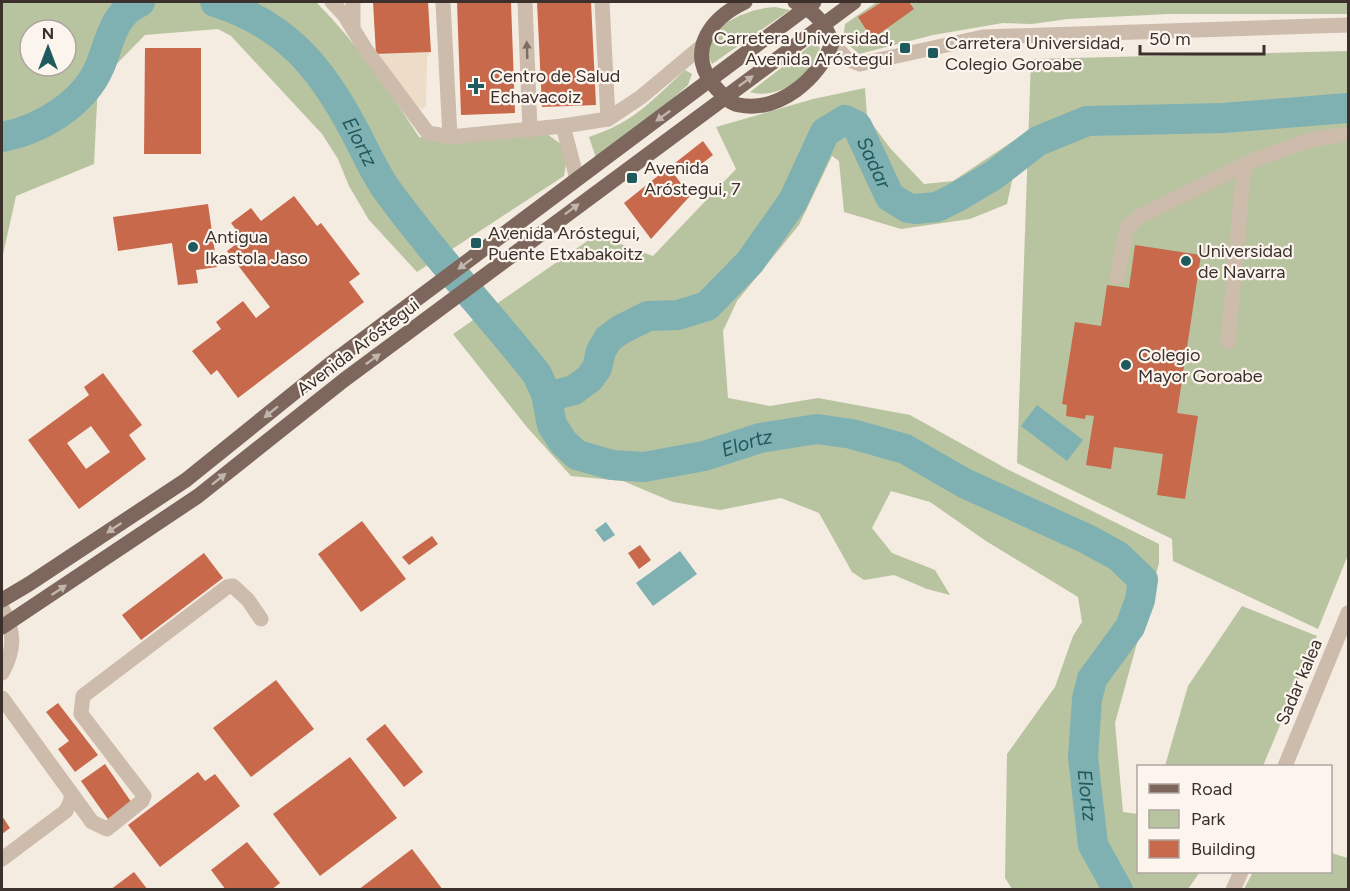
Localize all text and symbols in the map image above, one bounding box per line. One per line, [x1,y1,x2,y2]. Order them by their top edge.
north arrow [18,18,78,78]
scale bar [1140,18,1264,56]
text: N [42,24,54,43]
place label: Carretera Universidad, Avenida Aróstegui [714,27,893,70]
text: 50 m [1149,28,1191,50]
place label: Carretera Universidad, Colegio Goroabe [945,32,1124,75]
one-way arrow [522,41,532,60]
marker: Carretera Universidad, Avenida Aróstegui [898,41,912,55]
marker: Carretera Universidad, Colegio Goroabe [926,46,940,60]
place label: Centro de Salud Echavacoiz [490,65,620,108]
one-way arrow [737,75,753,87]
marker: Centro de Salud Echavacoiz [467,77,485,95]
one-way arrow [656,110,672,122]
water label: Elortz [337,113,383,171]
water label: Sadar [852,133,897,193]
place label: Avenida Aróstegui, 7 [644,157,741,200]
marker: Avenida Aróstegui, 7 [625,171,639,185]
one-way arrow [565,204,580,216]
place label: Avenida Aróstegui, Puente Etxabakoitz [488,222,643,265]
place label: Antigua Ikastola Jaso [205,226,308,269]
marker: Avenida Aróstegui, Puente Etxabakoitz [469,236,483,250]
marker: Antigua Ikastola Jaso [186,240,200,254]
place label: Universidad de Navarra [1198,240,1293,283]
marker: Universidad de Navarra [1179,254,1193,268]
one-way arrow [457,257,473,270]
street label: Avenida Aróstegui [292,294,424,400]
place label: Colegio Mayor Goroabe [1138,344,1263,387]
one-way arrow [364,353,380,365]
marker: Colegio Mayor Goroabe [1119,358,1133,372]
one-way arrow [263,406,278,418]
water label: Elortz [718,424,774,462]
one-way arrow [212,474,227,486]
one-way arrow [106,522,122,533]
one-way arrow [50,584,67,595]
street label: Sadar kalea [1271,636,1327,728]
legend [1137,765,1332,873]
water label: Elortz [1072,768,1102,823]
text: Road [1191,778,1232,800]
text: Park [1191,808,1226,830]
text: Building [1191,838,1256,860]

